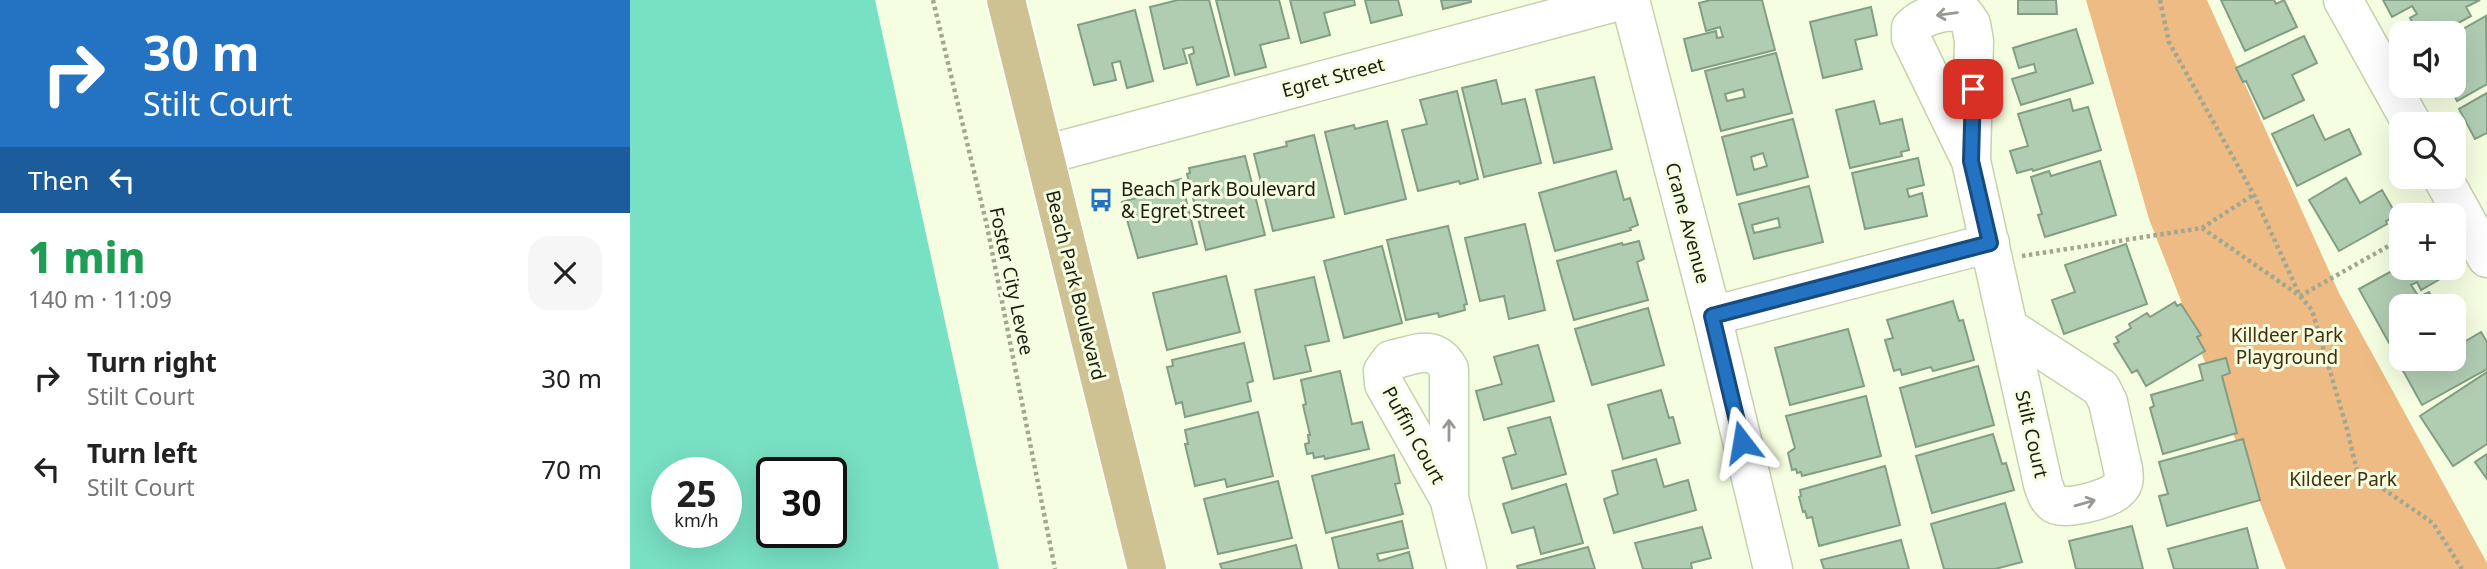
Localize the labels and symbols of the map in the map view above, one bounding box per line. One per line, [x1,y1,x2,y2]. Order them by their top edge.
one-way arrow [1936,7,1959,20]
street label: Egret Street [1279,51,1387,103]
pin [1943,59,2003,119]
street label: Crane Avenue [1659,160,1717,286]
place label: Beach Park Boulevard & Egret Street [1121,176,1316,224]
bus stop icon: Beach Park Boulevard & Egret Street [1087,186,1115,214]
street label: Beach Park Boulevard [1040,187,1112,383]
street label: Foster City Levee [984,205,1040,357]
park label: Killdeer Park Playground [2231,322,2343,370]
street label: Puffin Court [1376,382,1452,489]
street label: Stilt Court [2009,388,2055,480]
position arrow [1705,405,1779,479]
one-way arrow [1442,418,1456,441]
speed limit sign: 30 [756,457,847,548]
park label: Kildeer Park [2289,466,2397,492]
one-way arrow [2073,495,2095,508]

